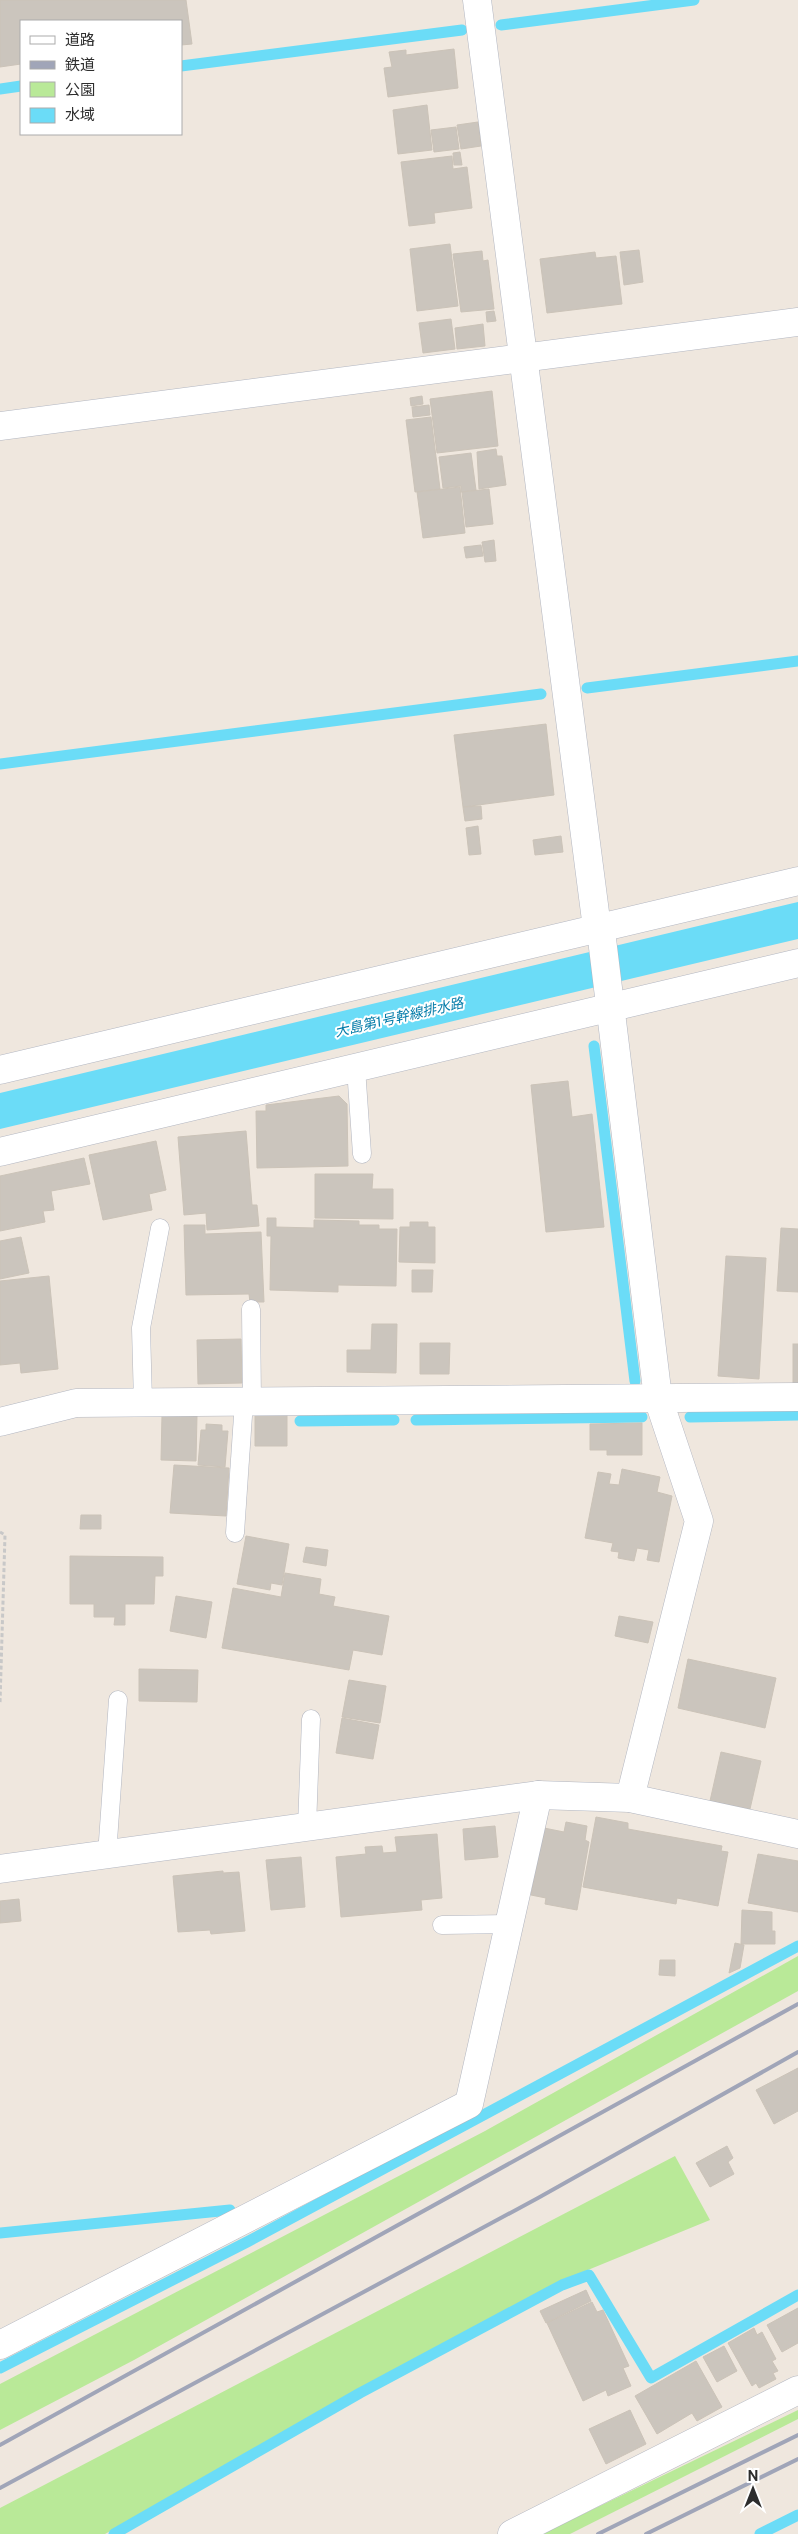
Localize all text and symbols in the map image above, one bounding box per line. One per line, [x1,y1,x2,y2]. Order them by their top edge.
legend [20,20,182,135]
text: 道路 [65,31,95,48]
text: 鉄道 [65,56,95,73]
text: 公園 [65,81,95,98]
text: 水域 [65,106,95,123]
water label: 大島第1号幹線排水路 [333,994,466,1040]
north arrow [728,2464,778,2514]
text: N [748,2468,758,2484]

